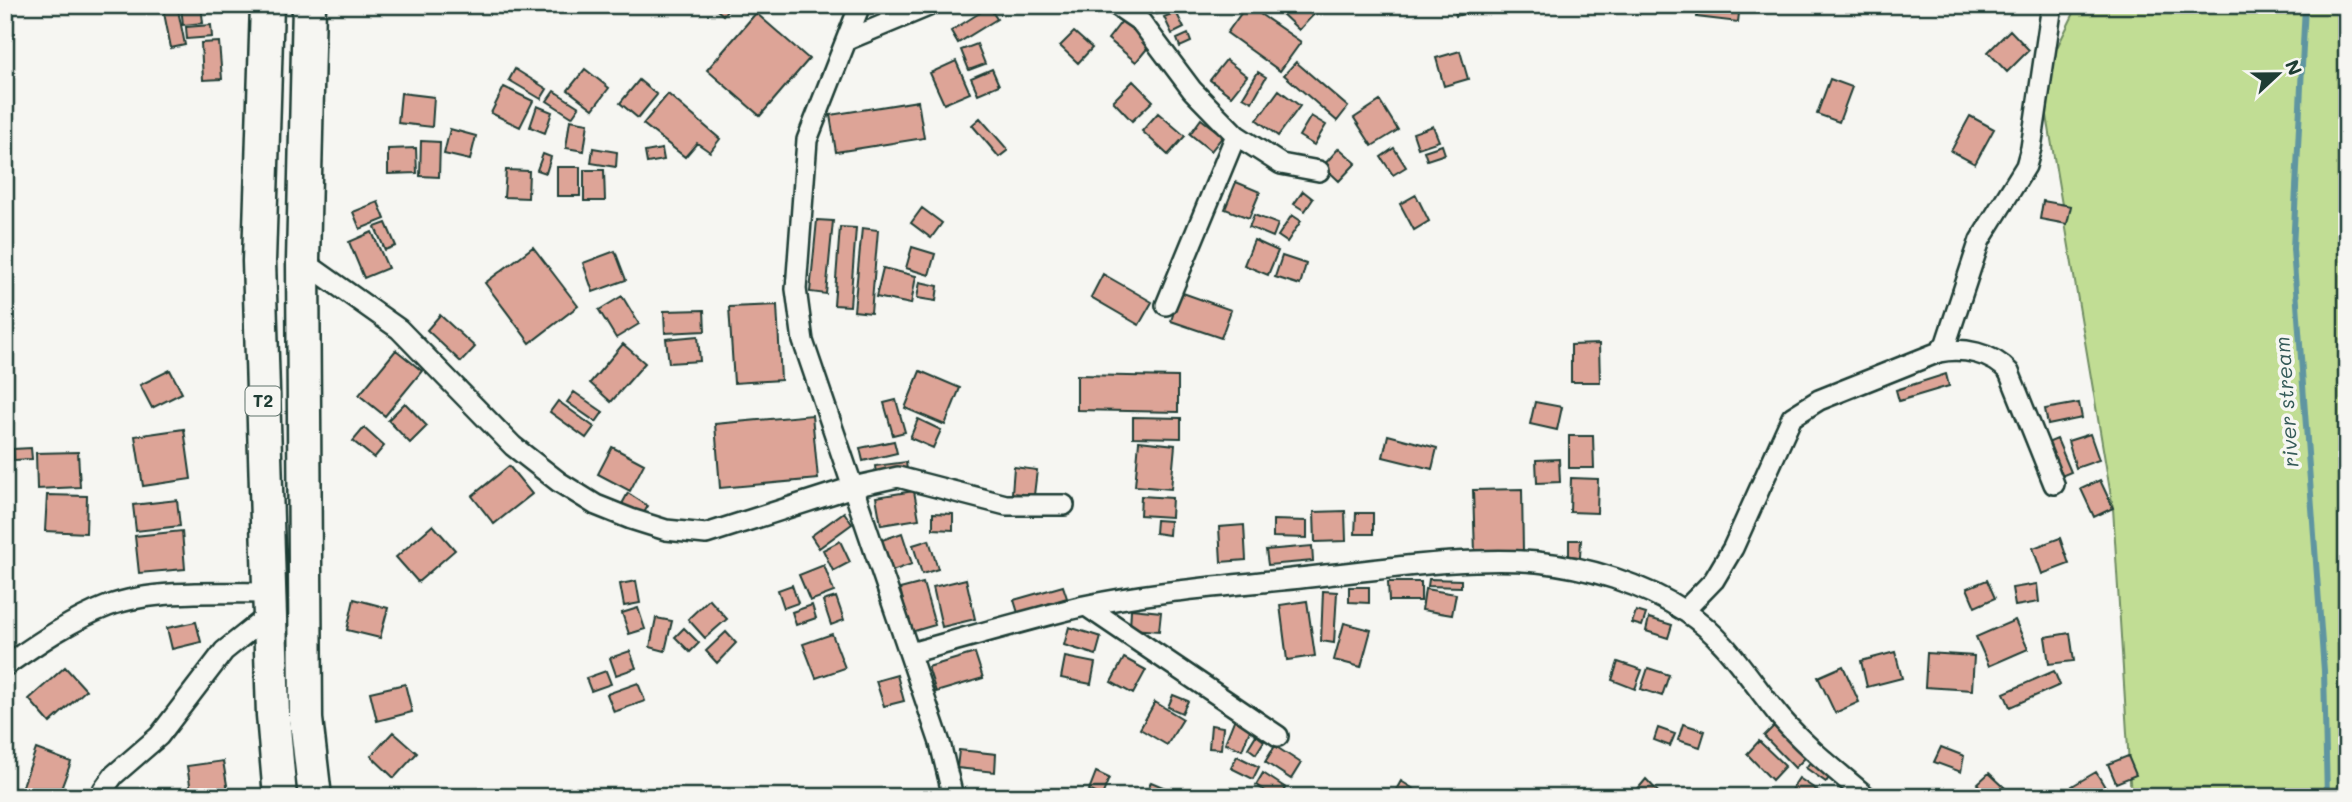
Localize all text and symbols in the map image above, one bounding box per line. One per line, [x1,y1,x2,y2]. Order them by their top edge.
north arrow [2244,38,2314,108]
text: N [2280,56,2309,79]
water label: river stream [2267,336,2304,468]
road number: T2 [246,386,280,416]

